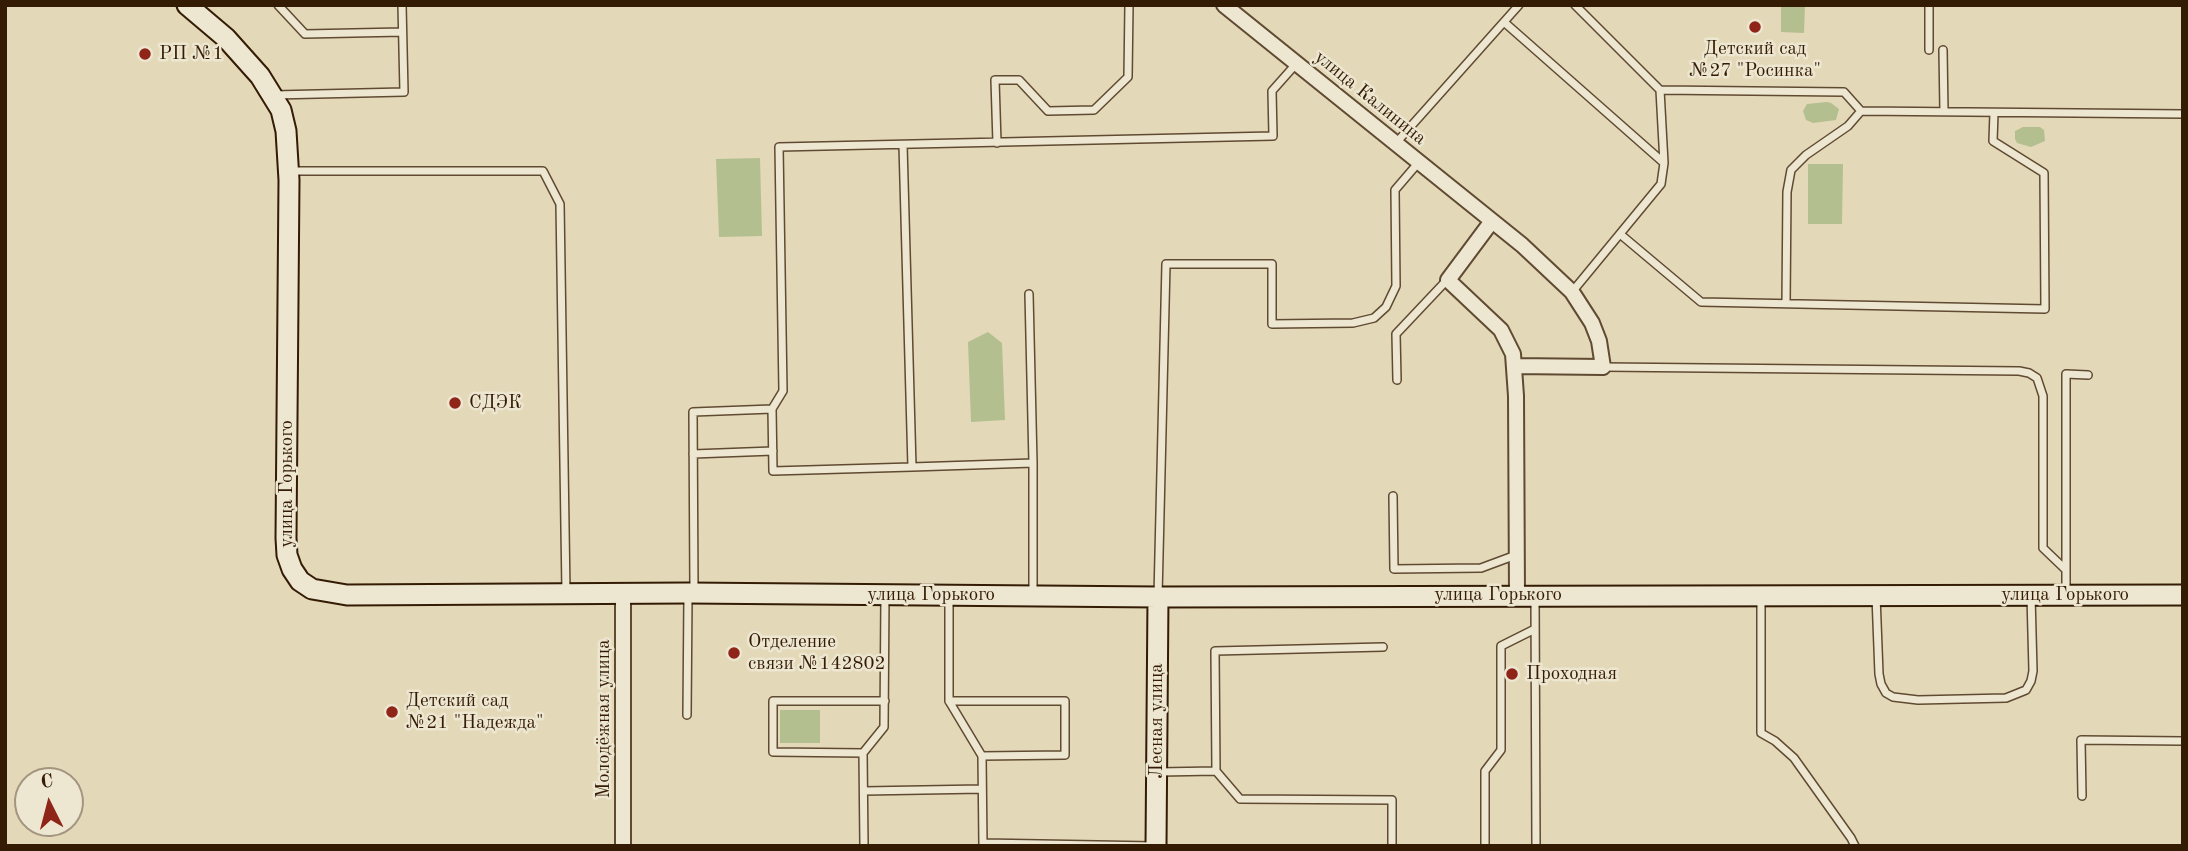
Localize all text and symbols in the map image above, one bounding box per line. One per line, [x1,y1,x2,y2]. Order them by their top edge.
marker: Детский сад №27 "Росинка" [1747,19,1763,35]
place label: Детский сад №27 "Росинка" [1689,38,1821,82]
place label: РП №1 [159,43,224,65]
marker: РП №1 [137,46,153,62]
street label: улица Калинина [1309,46,1431,150]
place label: СДЭК [469,392,522,414]
marker: СДЭК [447,395,463,411]
street label: улица Горького [276,420,298,548]
street label: улица Горького [867,584,995,606]
street label: улица Горького [1434,584,1562,606]
street label: улица Горького [2001,584,2129,606]
place label: Отделение связи №142802 [748,631,885,675]
street label: Молодёжная улица [593,639,615,799]
marker: Отделение связи №142802 [726,645,742,661]
street label: Лесная улица [1146,663,1168,779]
place label: Проходная [1526,663,1617,685]
marker: Проходная [1504,666,1520,682]
place label: Детский сад №21 "Надежда" [406,690,543,734]
marker: Детский сад №21 "Надежда" [384,704,400,720]
north arrow [14,767,84,837]
text: С [40,773,54,793]

